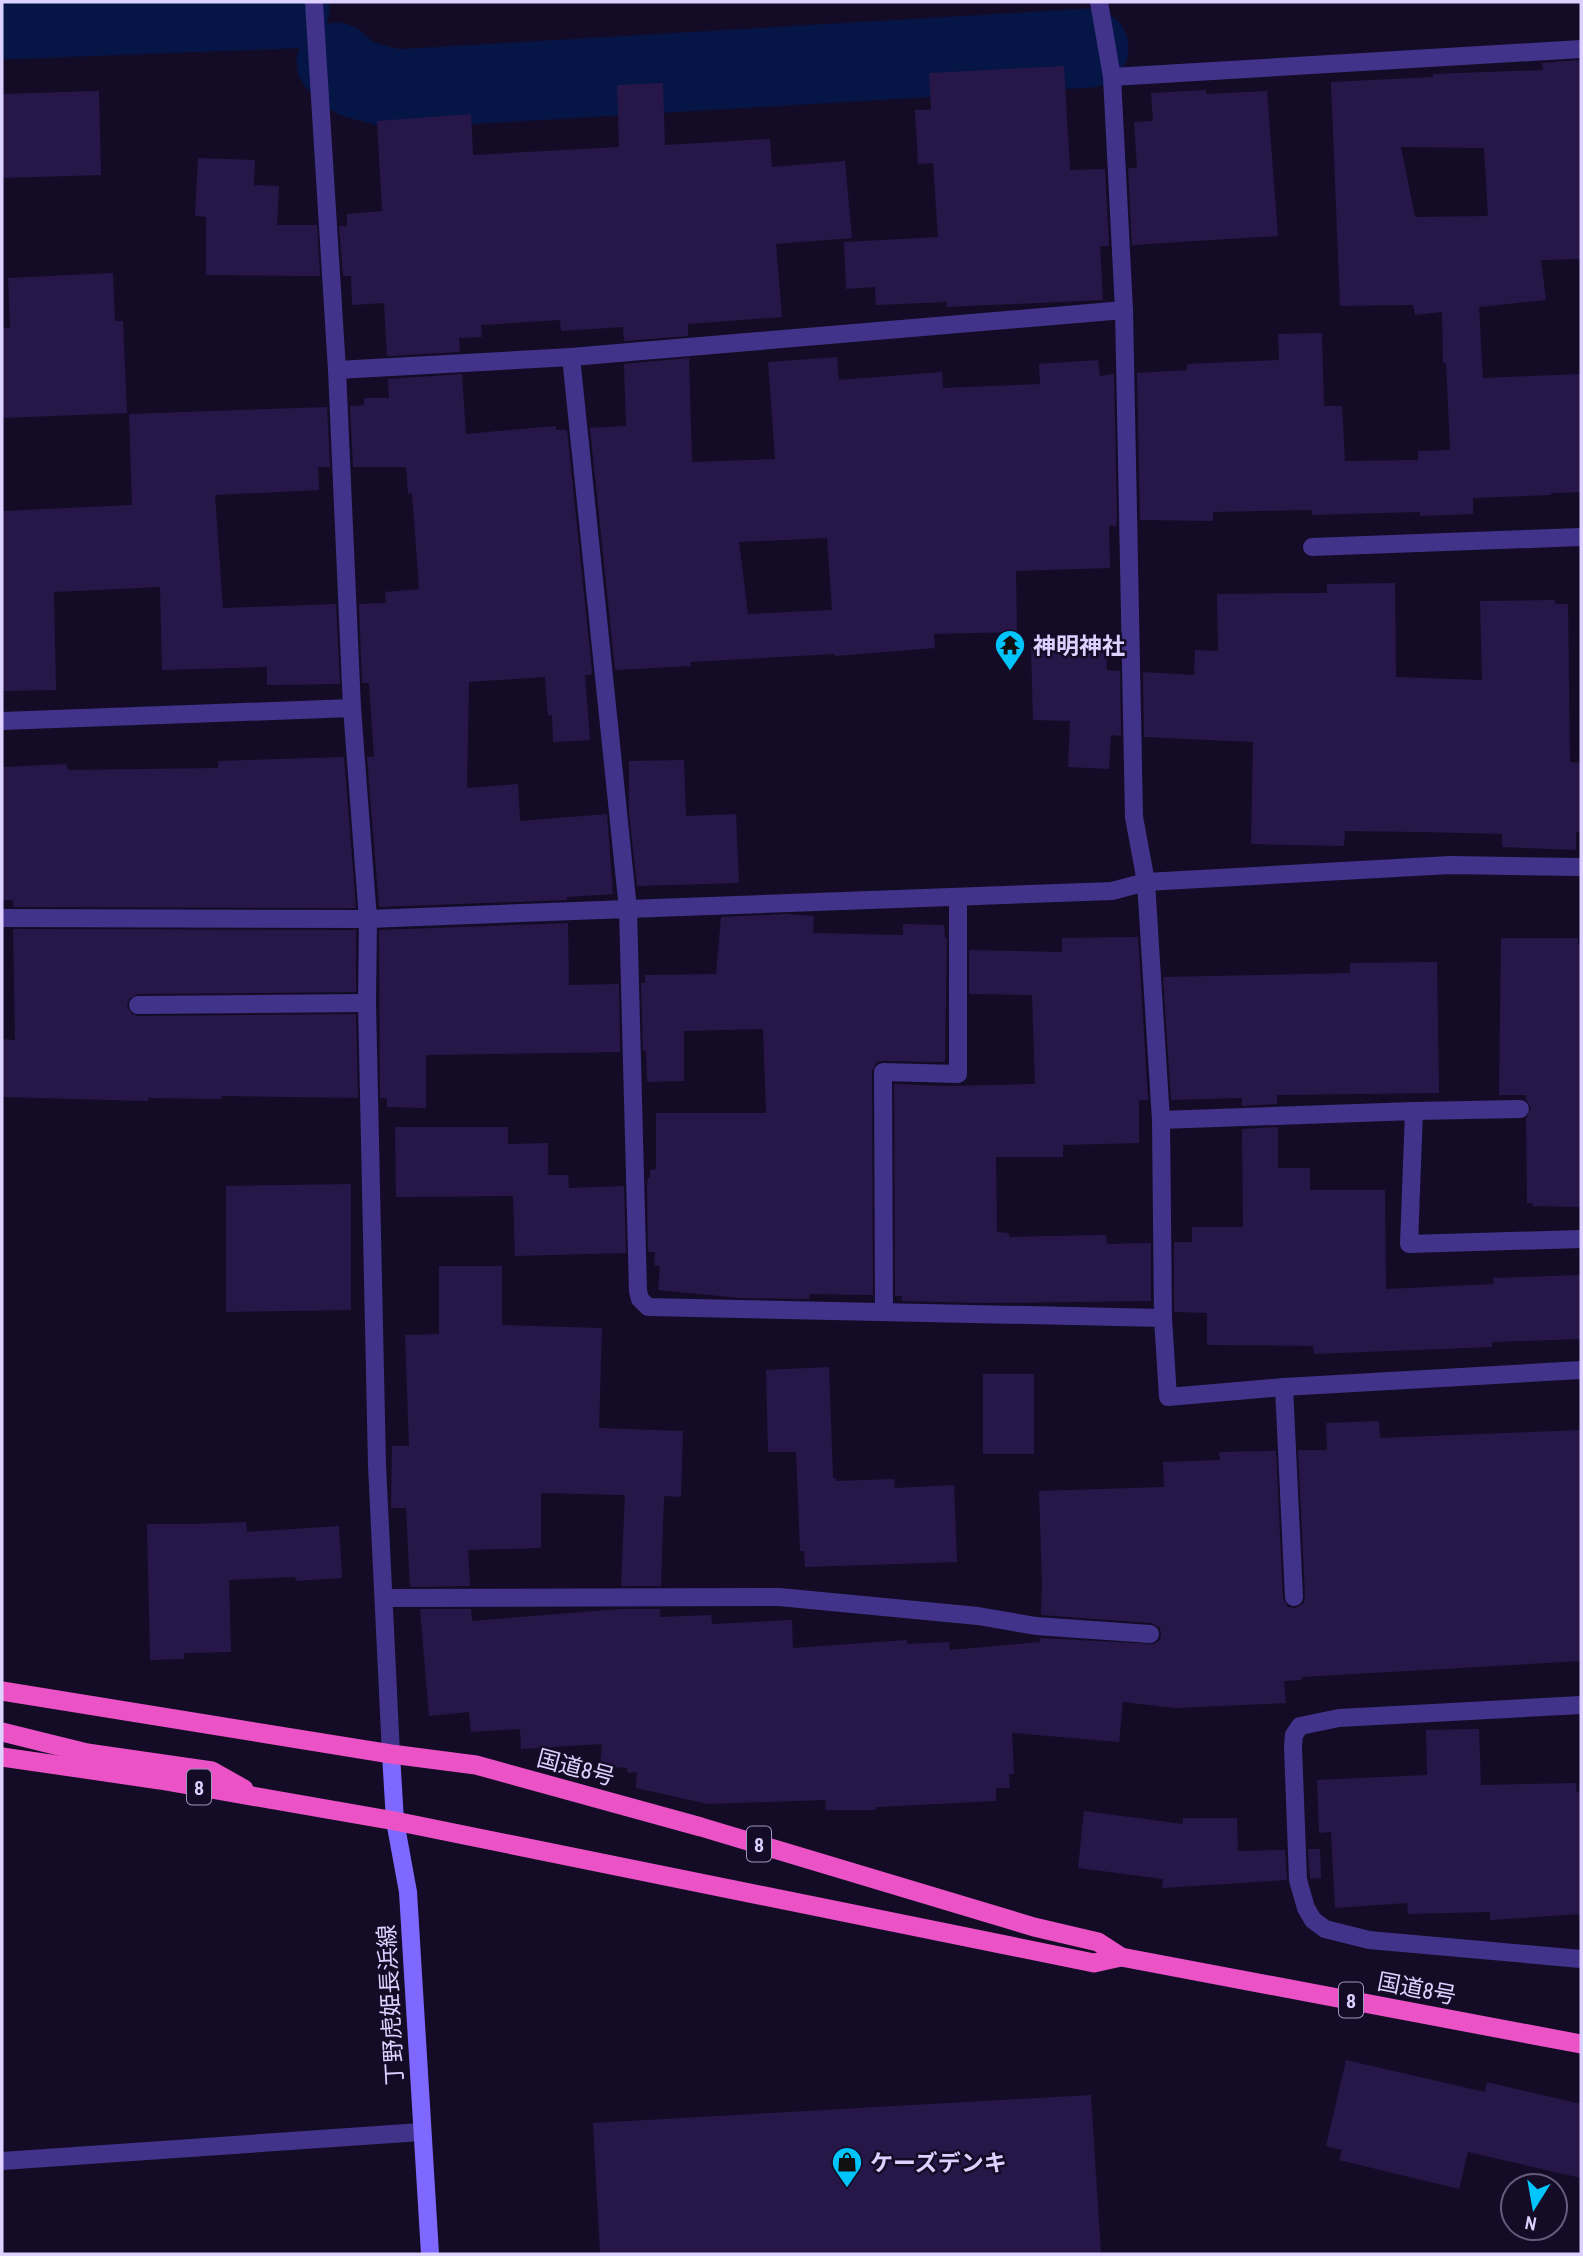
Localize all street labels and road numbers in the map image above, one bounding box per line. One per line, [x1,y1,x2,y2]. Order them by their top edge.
street label: 国道8号 [534,1742,618,1792]
road number: 8 [187,1770,211,1804]
road number: 8 [747,1826,771,1862]
street label: 丁野虎姫長浜線 [370,1924,410,2086]
street label: 国道8号 [1375,1965,1459,2011]
road number: 8 [1339,1982,1363,2018]

